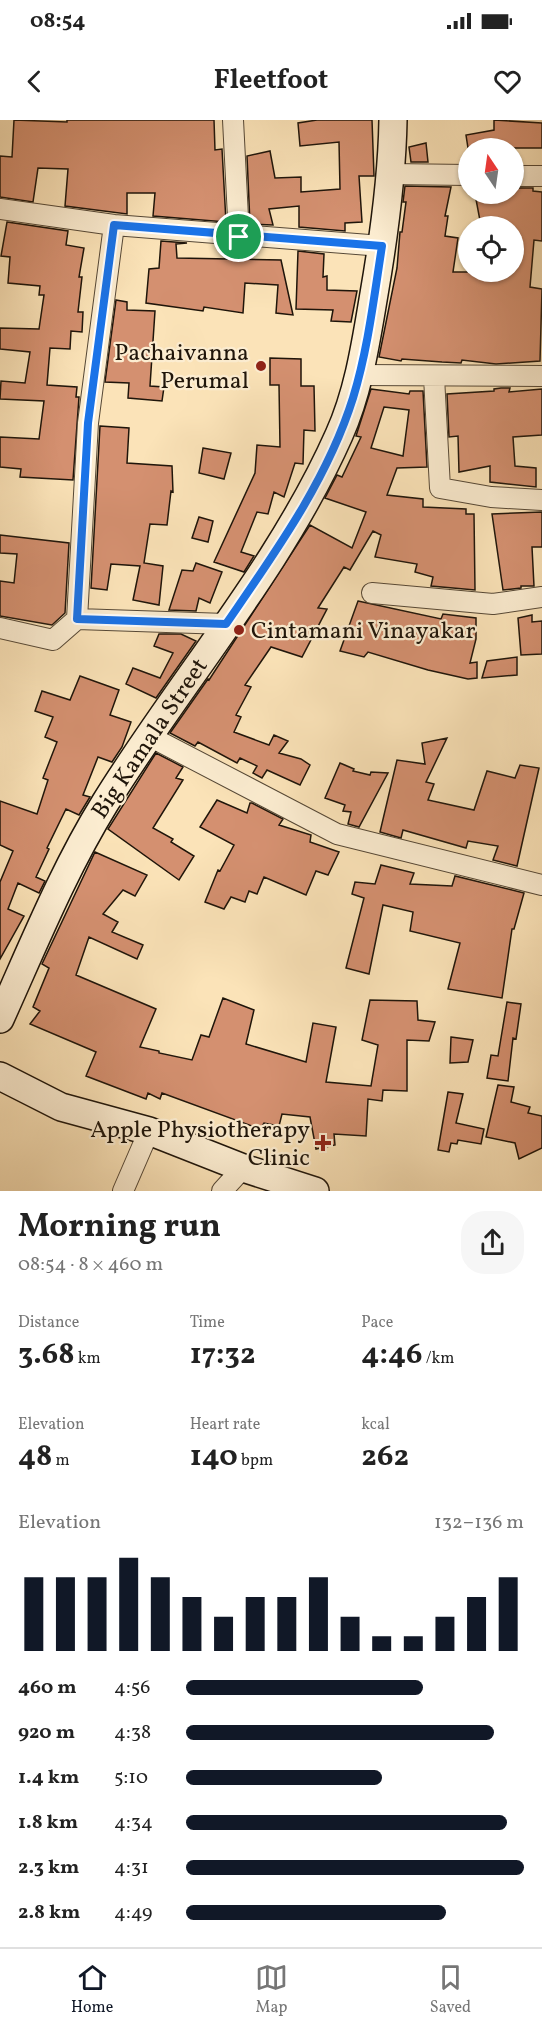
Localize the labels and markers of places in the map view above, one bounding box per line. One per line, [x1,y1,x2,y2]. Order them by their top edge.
pin [213,211,264,262]
place label: Pachaivanna Perumal [114,337,249,399]
marker: Pachaivanna Perumal [254,359,268,373]
place label: Cintamani Vinayakar [251,615,476,649]
marker: Cintamani Vinayakar [232,623,246,637]
place label: Apple Physiotherapy Clinic [90,1114,310,1176]
marker: Apple Physiotherapy Clinic [314,1134,332,1152]

